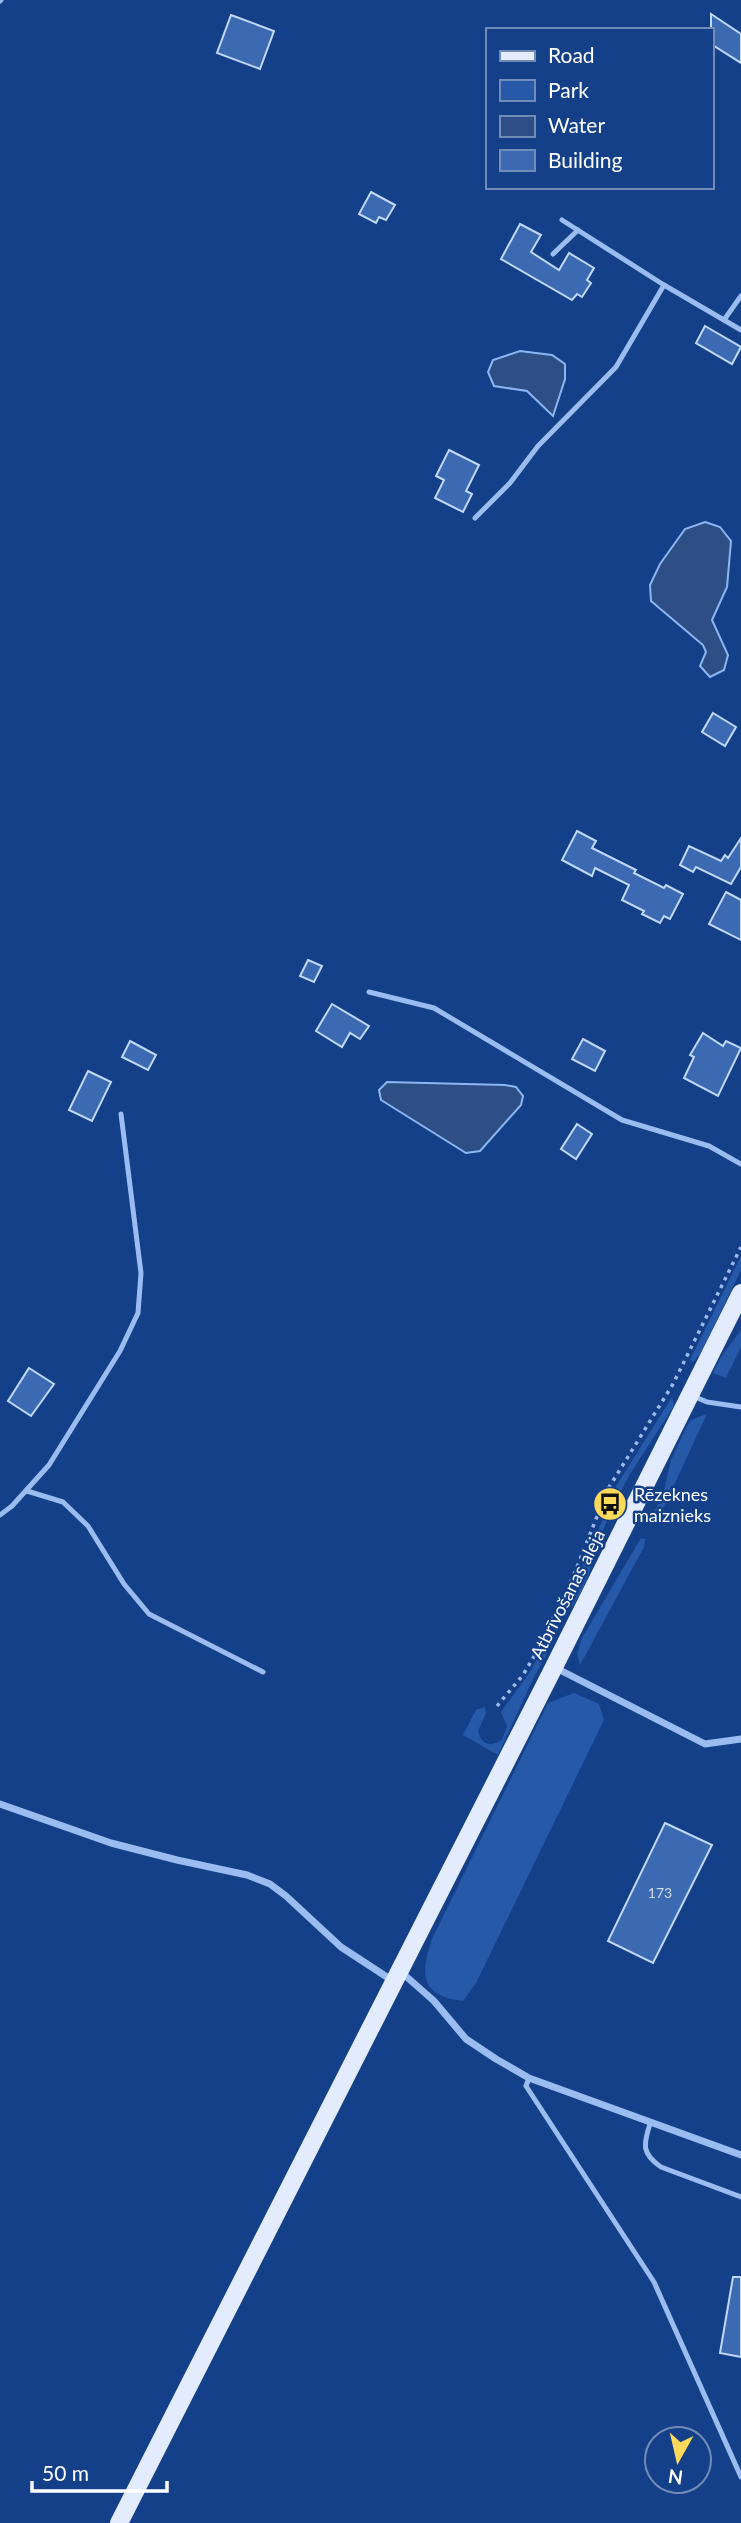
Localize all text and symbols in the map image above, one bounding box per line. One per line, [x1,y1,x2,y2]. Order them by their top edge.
legend [486,28,713,189]
text: Road [548,42,595,67]
text: Park [548,77,589,102]
text: Water [548,112,605,137]
text: Building [548,147,623,172]
place label: Rēzeknes maiznieks [634,1483,711,1526]
bus stop icon: Rēzeknes maiznieks [591,1485,629,1523]
street label: Atbrīvošanas aleja [525,1526,609,1662]
house number: 173 [648,1884,672,1901]
north arrow [643,2425,713,2495]
scale bar [32,2450,166,2494]
text: 50 m [42,2460,89,2485]
text: N [667,2465,684,2490]

